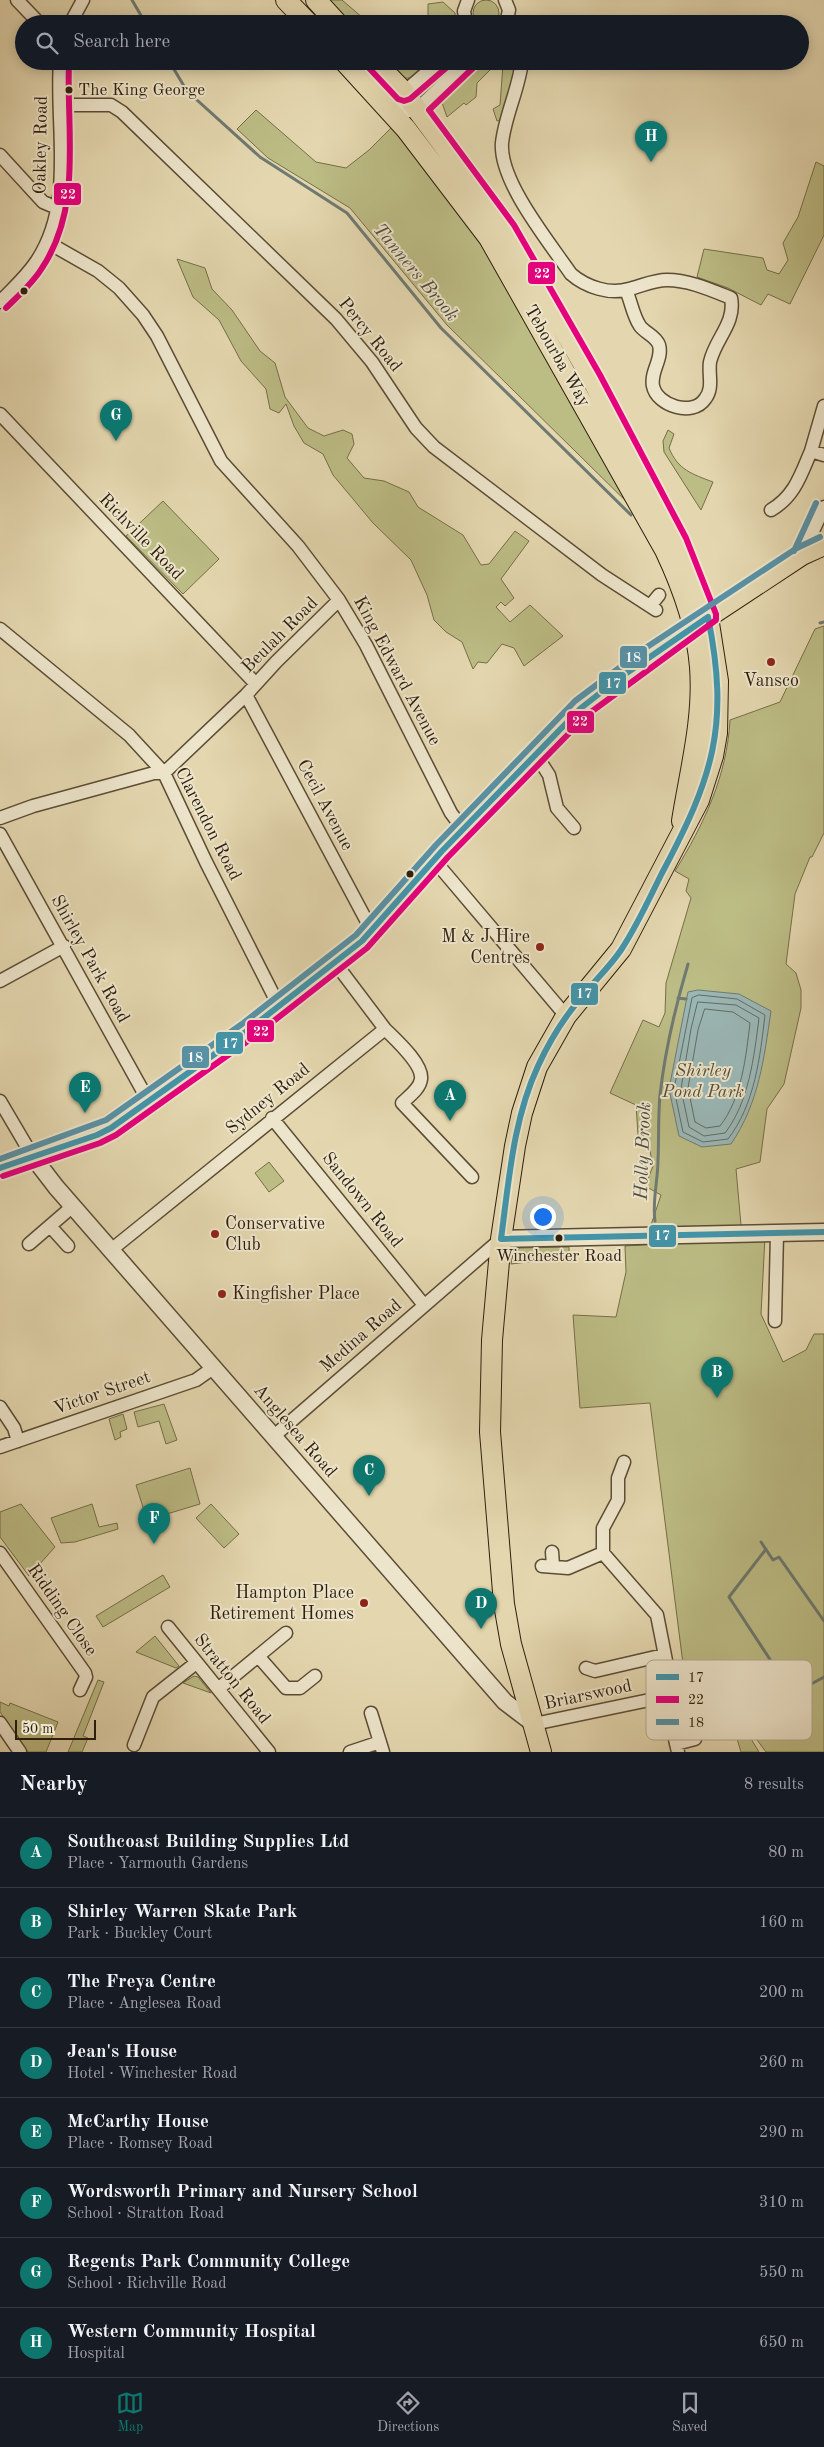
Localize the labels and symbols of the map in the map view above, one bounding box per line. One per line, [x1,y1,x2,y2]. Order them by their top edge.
place label: The King George [78,82,205,99]
marker: The King George [64,85,74,95]
street label: Oakley Road [31,96,51,194]
pin: H [635,121,667,162]
line badge: 22 [53,182,82,206]
text: 22 [60,188,76,202]
water label: Tanners Brook [369,220,461,326]
line badge: 22 [527,261,556,285]
text: 22 [534,267,550,281]
unlabelled marker [19,286,29,296]
street label: Percy Road [335,295,405,375]
street label: Tebourba Way [521,302,594,410]
pin: G [100,400,132,441]
street label: Richville Road [95,490,187,584]
street label: King Edward Avenue [350,593,444,749]
street label: Beulah Road [239,594,321,676]
line badge: 18 [619,645,648,669]
text: 18 [625,651,641,665]
marker: Vansco [765,656,777,668]
line badge: 17 [598,671,627,695]
place label: Vansco [743,672,799,690]
text: 17 [605,677,621,691]
line badge: 22 [566,710,595,734]
text: 22 [572,715,588,729]
street label: Cecil Avenue [294,757,356,853]
street label: Clarendon Road [172,764,244,884]
unlabelled marker [405,869,415,879]
street label: Shirley Park Road [47,892,133,1026]
place label: M & J Hire Centres [441,928,530,967]
marker: M & J Hire Centres [534,941,546,953]
line badge: 17 [570,982,599,1006]
text: 17 [576,987,592,1001]
line badge: 22 [246,1019,275,1043]
text: 22 [253,1025,269,1039]
line badge: 17 [215,1031,244,1055]
text: 17 [222,1037,238,1051]
line badge: 18 [181,1045,210,1069]
text: 18 [187,1051,203,1065]
street label: Sydney Road [223,1060,313,1138]
park label: Shirley Pond Park [661,1062,744,1101]
pin: E [69,1072,101,1113]
pin: A [434,1080,466,1121]
water label: Holly Brook [633,1102,655,1201]
street label: Sandown Road [318,1149,406,1251]
your location [530,1204,556,1230]
place label: Conservative Club [225,1215,325,1254]
line badge: 17 [648,1224,677,1248]
marker: Conservative Club [209,1228,221,1240]
text: 17 [654,1229,670,1243]
marker: Winchester Road [554,1233,564,1243]
place label: Winchester Road [496,1248,622,1265]
place label: Kingfisher Place [232,1285,360,1303]
marker: Kingfisher Place [216,1288,228,1300]
street label: Medina Road [317,1296,405,1376]
pin: B [701,1357,733,1398]
street label: Victor Street [51,1368,153,1418]
street label: Anglesea Road [250,1381,340,1481]
pin: C [353,1455,385,1496]
pin: F [138,1503,170,1544]
street label: Ridding Close [24,1561,100,1659]
place label: Hampton Place Retirement Homes [209,1584,354,1623]
pin: D [465,1588,497,1629]
marker: Hampton Place Retirement Homes [358,1597,370,1609]
street label: Stratton Road [190,1631,274,1727]
legend [646,1660,812,1740]
text: 17 [688,1671,704,1685]
street label: Briarswood [543,1677,633,1713]
text: 22 [688,1693,704,1707]
text: 18 [688,1716,704,1730]
scale bar [15,1717,96,1740]

